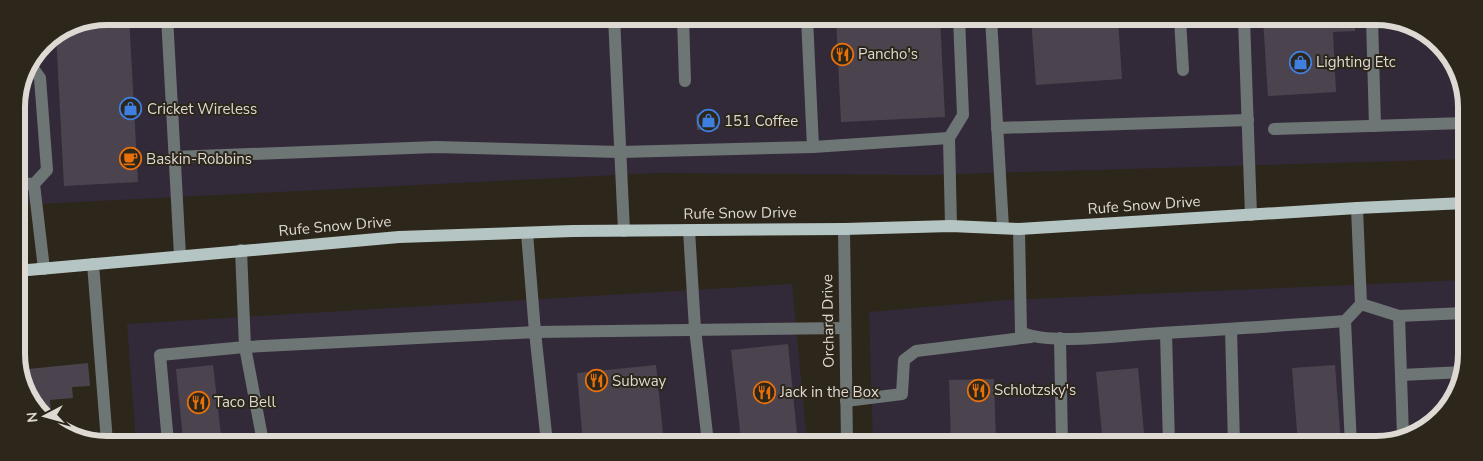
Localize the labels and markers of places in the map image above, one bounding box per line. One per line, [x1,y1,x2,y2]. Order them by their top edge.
restaurant icon: Pancho's [830,42,854,66]
place label: Pancho's [858,44,918,64]
shop icon: Lighting Etc [1288,50,1312,74]
place label: Lighting Etc [1316,52,1396,72]
shop icon: Cricket Wireless [119,97,143,121]
place label: Cricket Wireless [147,99,257,119]
shop icon: 151 Coffee [696,109,720,133]
place label: 151 Coffee [724,111,798,131]
cafe icon: Baskin-Robbins [118,147,142,171]
place label: Baskin-Robbins [146,149,252,169]
restaurant icon: Subway [584,369,608,393]
place label: Subway [612,371,667,391]
restaurant icon: Schlotzsky's [966,378,990,402]
restaurant icon: Jack in the Box [752,380,776,404]
place label: Schlotzsky's [994,380,1076,400]
place label: Jack in the Box [779,382,879,402]
restaurant icon: Taco Bell [186,390,210,414]
place label: Taco Bell [214,392,276,412]

